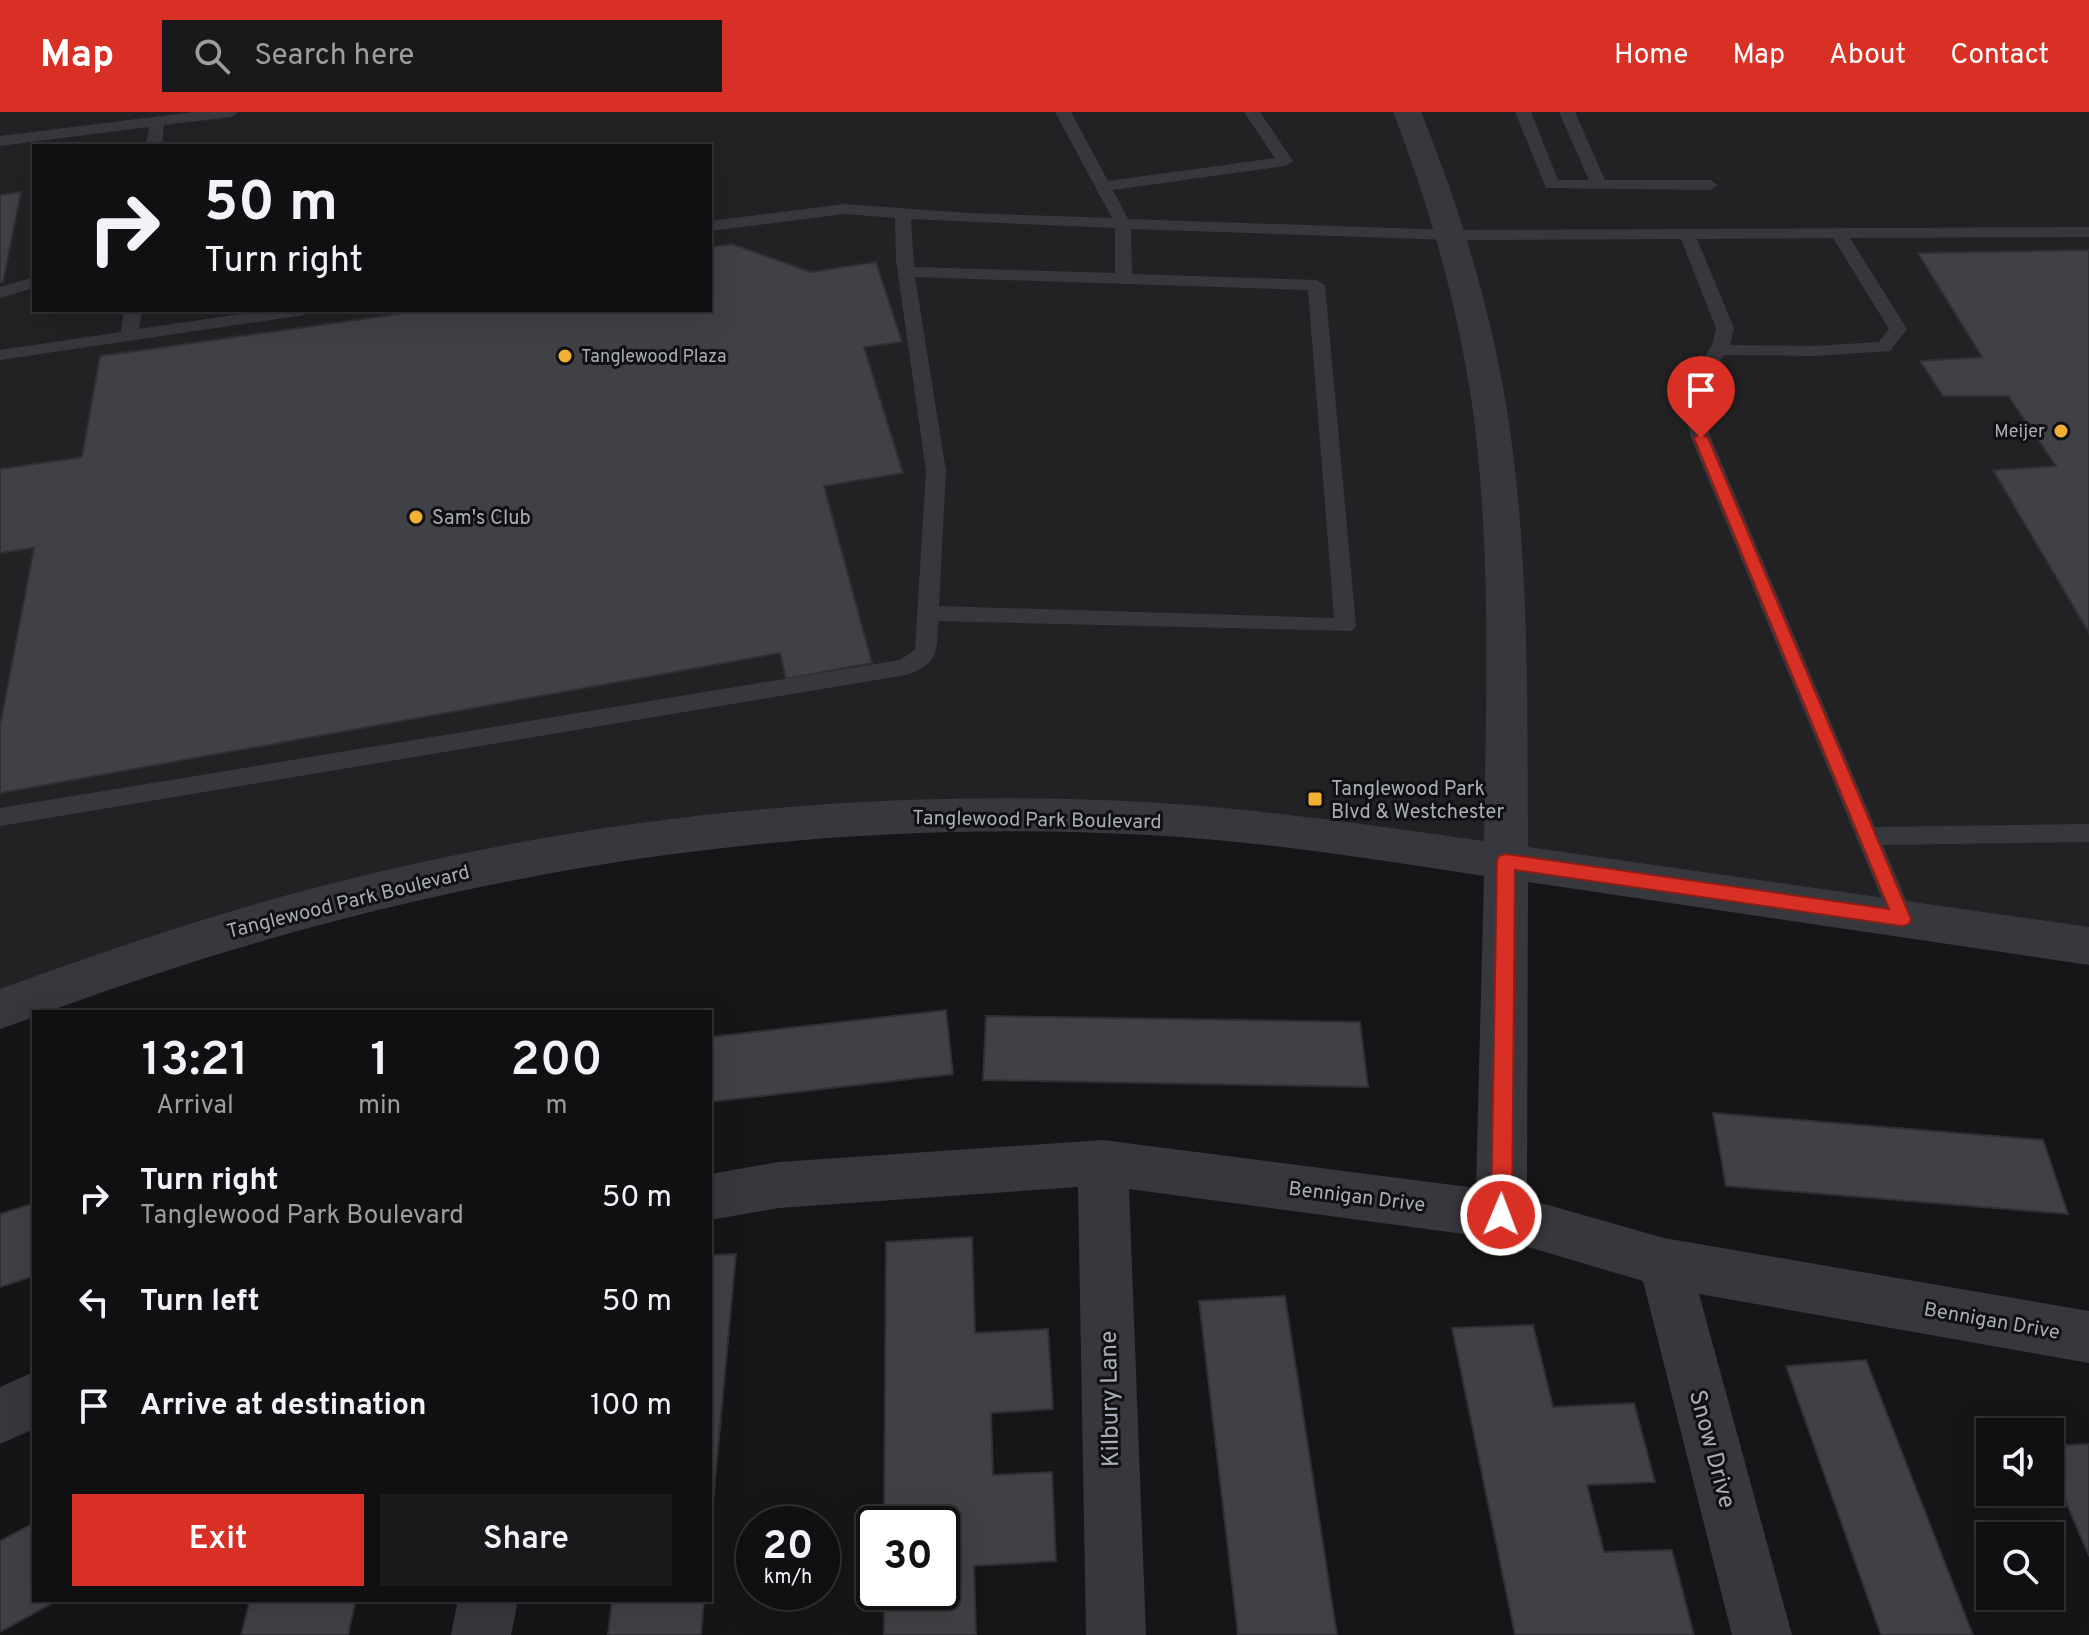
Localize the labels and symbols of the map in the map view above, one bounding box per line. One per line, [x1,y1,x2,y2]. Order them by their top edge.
place label: Tanglewood Plaza [581,346,727,369]
marker: Tanglewood Plaza [556,347,574,365]
pin [1667,356,1735,438]
place label: Meijer [1994,421,2045,444]
marker: Meijer [2052,422,2070,440]
place label: Sam's Club [432,506,531,532]
marker: Sam's Club [407,508,425,526]
place label: Tanglewood Park Blvd & Westchester [1331,777,1504,826]
marker: Tanglewood Park Blvd & Westchester [1306,790,1324,808]
street label: Tanglewood Park Boulevard [912,806,1162,836]
street label: Tanglewood Park Boulevard [224,860,473,946]
position arrow [1459,1173,1543,1257]
street label: Bennigan Drive [1287,1177,1427,1219]
street label: Bennigan Drive [1922,1297,2062,1347]
street label: Kilbury Lane [1095,1331,1127,1467]
street label: Snow Drive [1681,1387,1741,1512]
speed limit sign: 30 [856,1506,960,1610]

